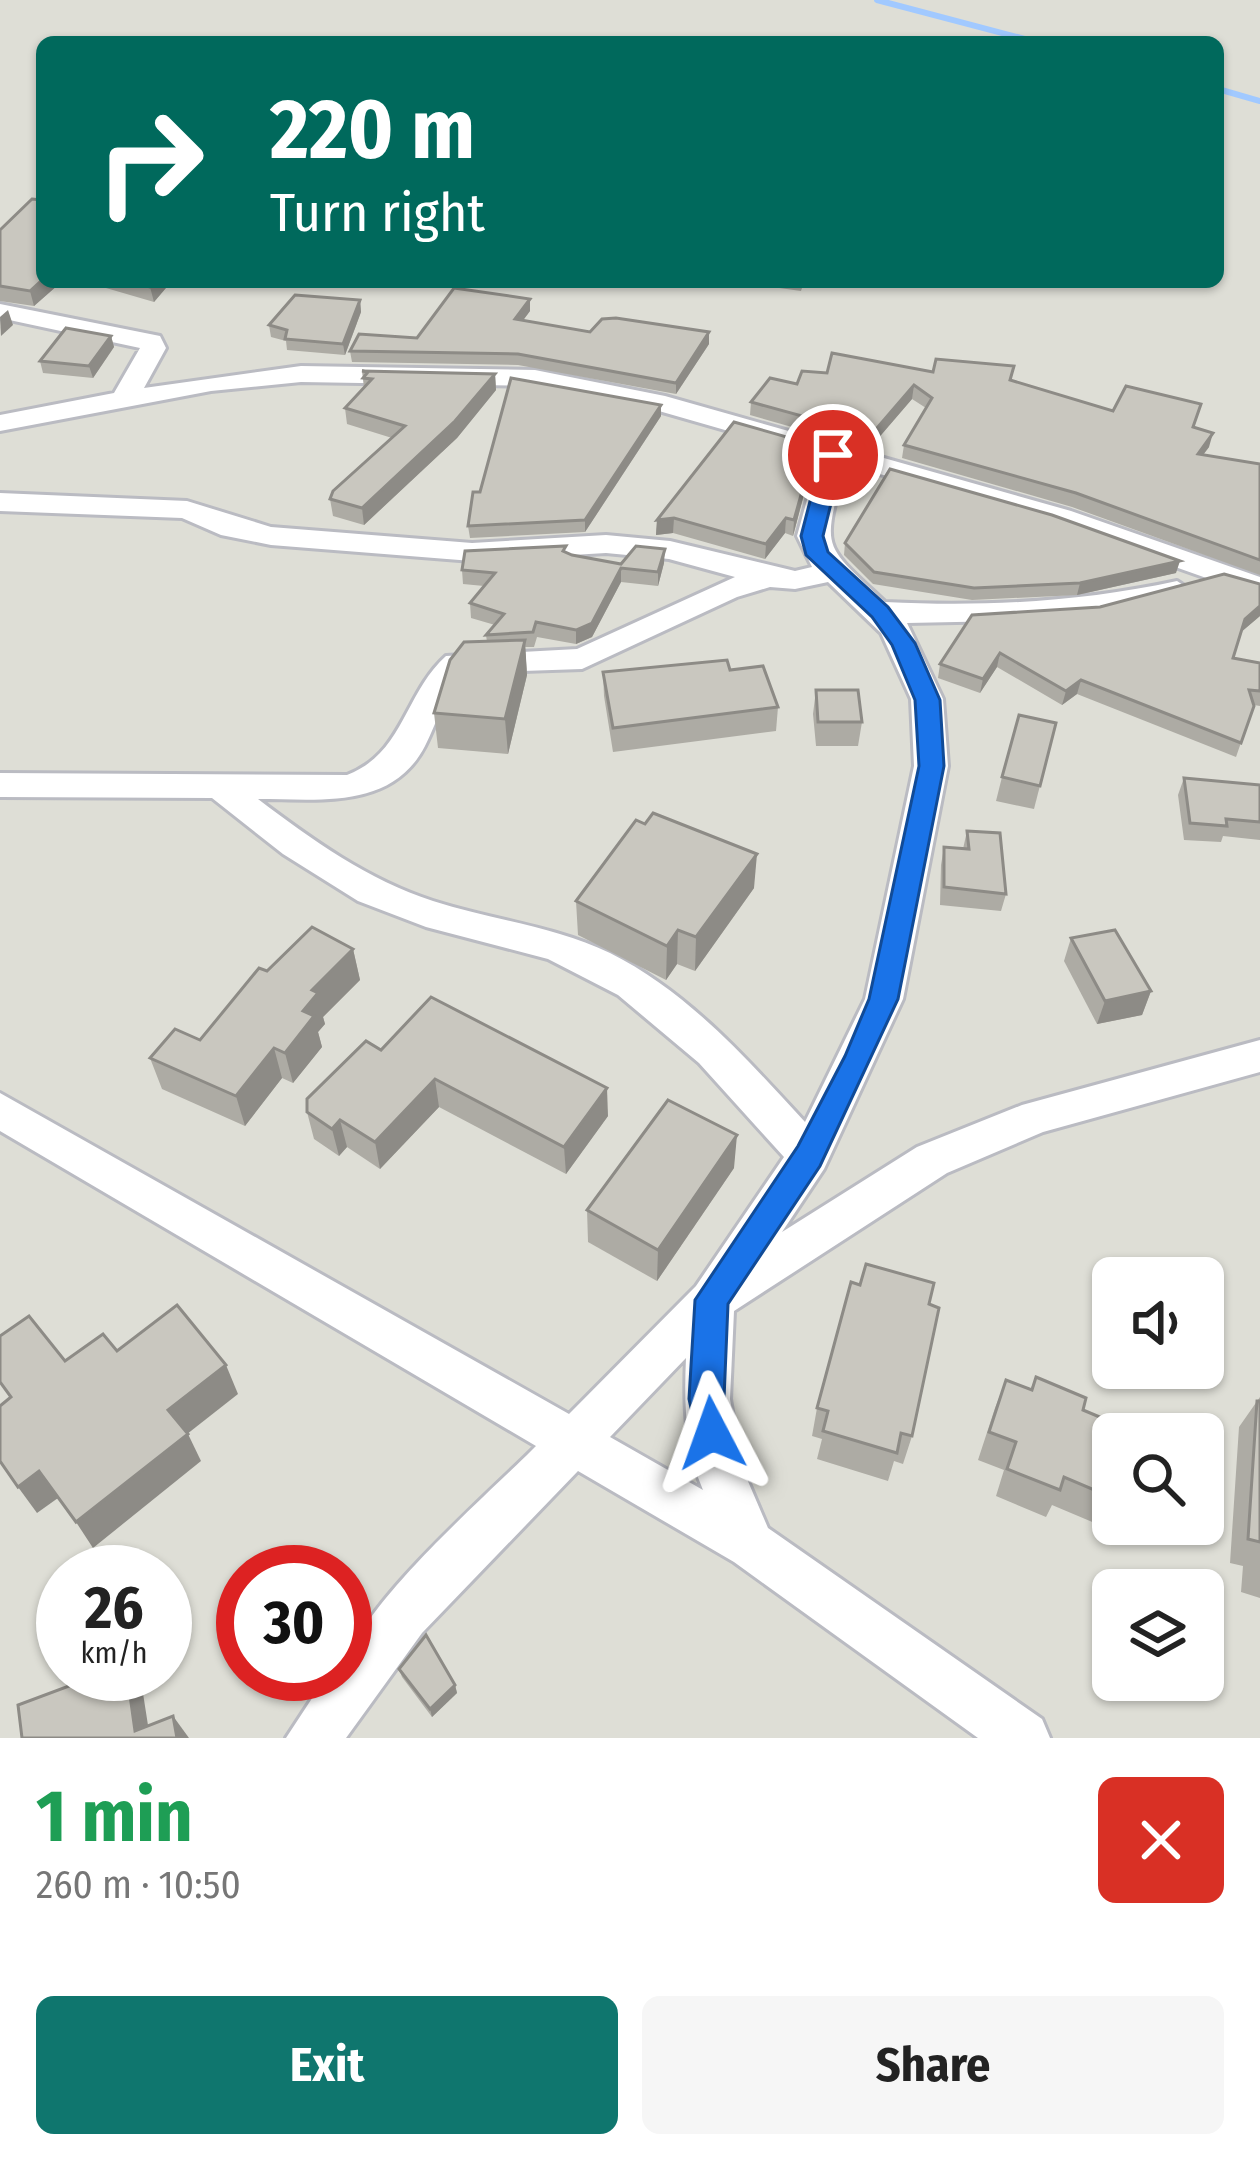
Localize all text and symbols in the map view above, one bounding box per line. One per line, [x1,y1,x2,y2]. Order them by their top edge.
text: 220 m [270,79,475,180]
icon: right [72,84,228,240]
text: Turn right [270,181,485,245]
pin [782,404,884,506]
icon: arrive [800,422,866,488]
map controls [1092,1257,1224,1701]
button: sound [1092,1257,1224,1389]
position arrow [649,1370,775,1496]
button: search [1092,1413,1224,1545]
speed limit sign: 30 [216,1545,372,1701]
button: layers [1092,1569,1224,1701]
text: 26 [84,1572,144,1644]
text: km/h [81,1635,147,1671]
text: 1 min [36,1774,193,1860]
button: close [1098,1777,1224,1903]
text: 260 m · 10:50 [36,1862,241,1908]
button: Exit [36,1996,618,2134]
button: Share [642,1996,1224,2134]

